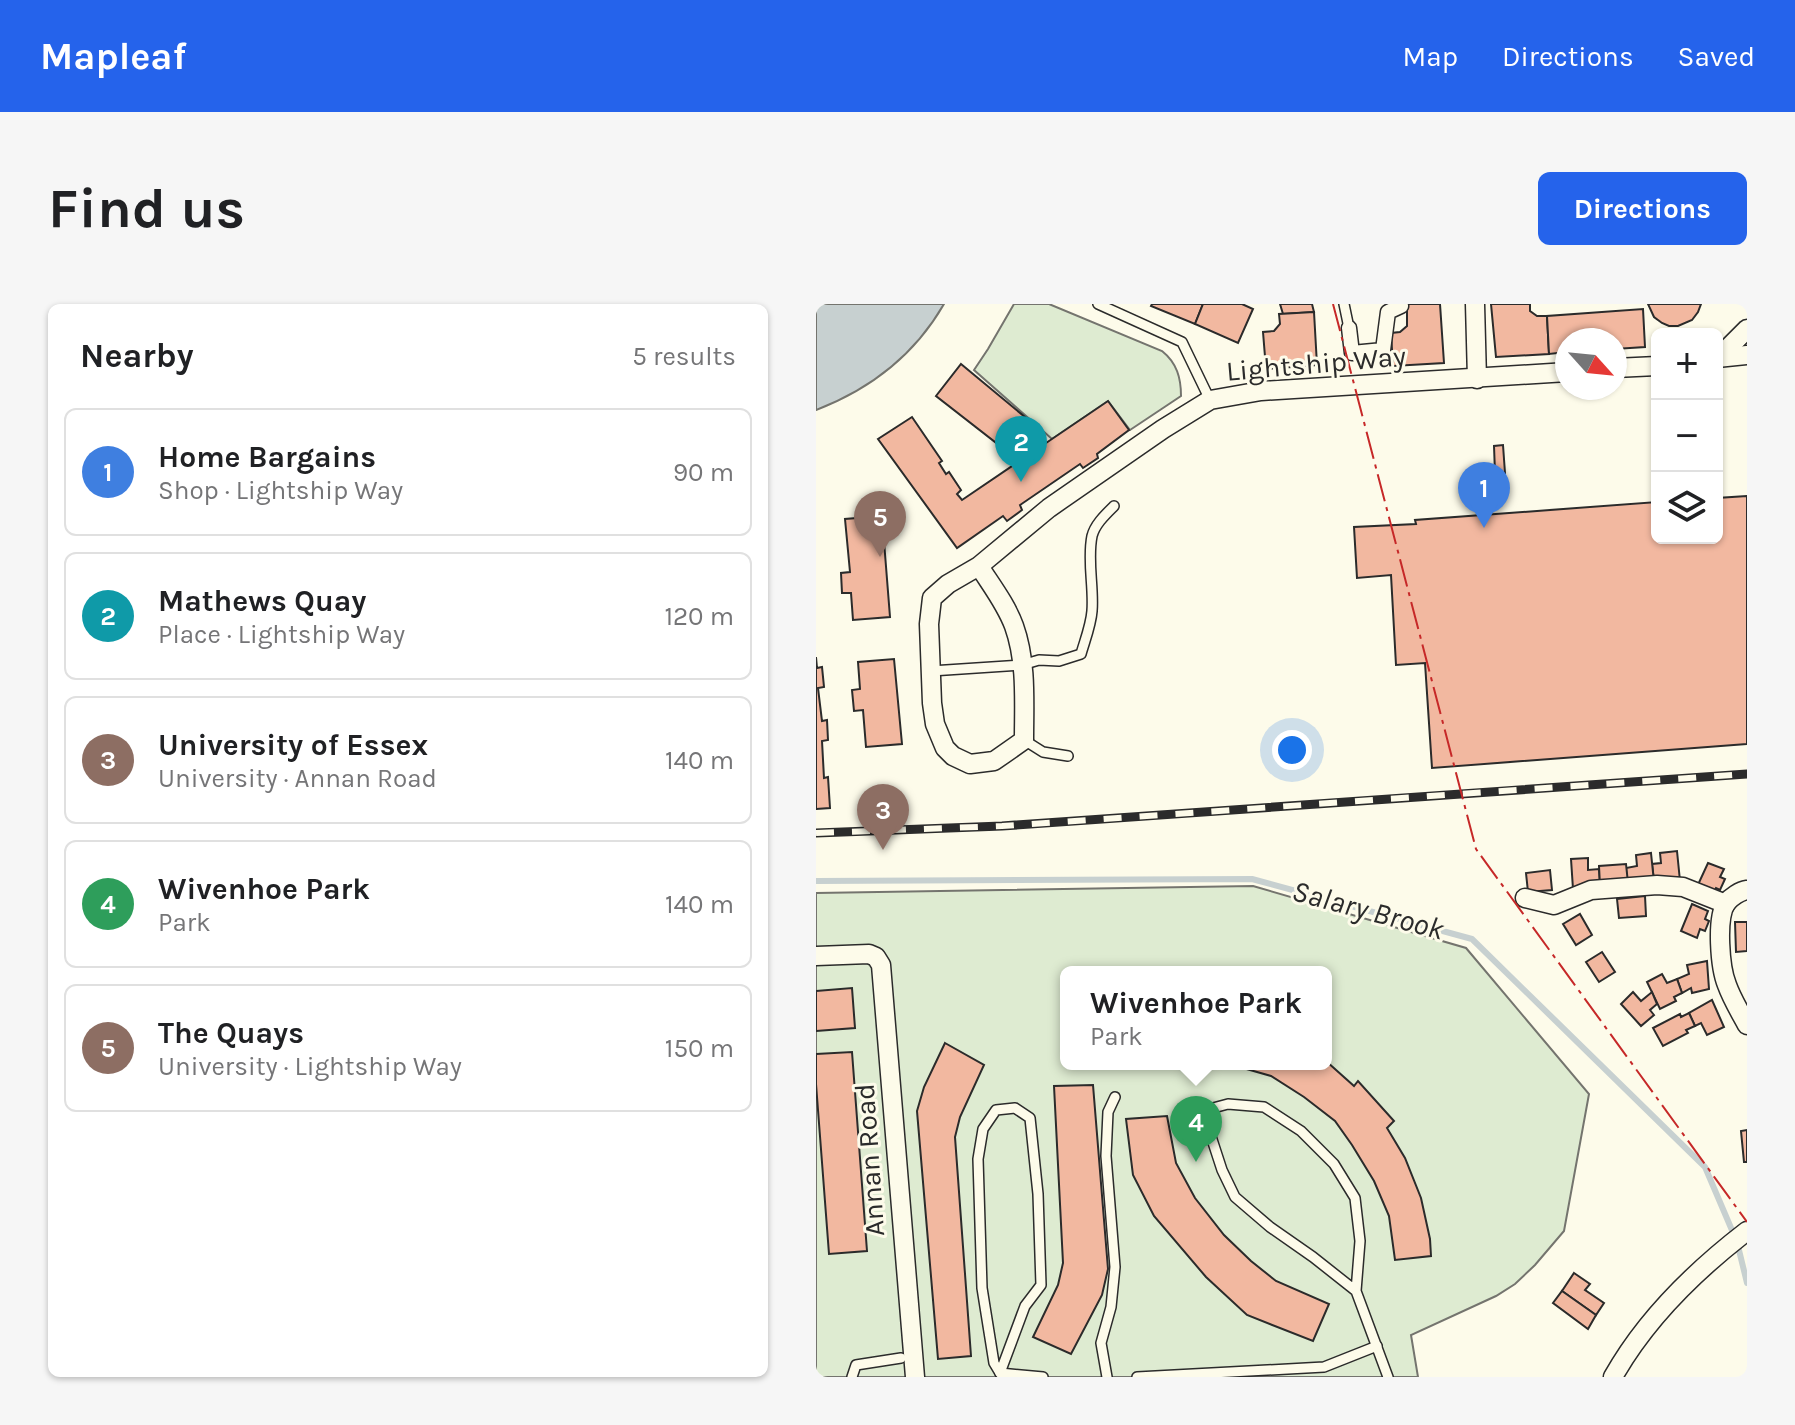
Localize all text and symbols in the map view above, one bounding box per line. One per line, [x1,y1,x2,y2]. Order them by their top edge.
text: Mapleaf [40,34,187,79]
text: Map [1403,40,1458,73]
text: Directions [1502,40,1634,73]
text: Saved [1678,40,1755,73]
button: Directions [1538,172,1747,245]
text: Find us [48,176,245,241]
north arrow [1555,328,1627,400]
map controls [1651,328,1723,544]
button: + [1651,328,1723,400]
text: Nearby [80,336,194,376]
street label: Lightship Way [1225,339,1407,388]
text: 5 results [632,341,736,372]
button: − [1651,400,1723,472]
pin: 2 [995,416,1047,482]
text: Home Bargains [158,439,376,475]
text: 1 [103,457,113,488]
text: 90 m [673,457,734,488]
pin: 1 [1458,462,1510,528]
button: layers [1651,472,1723,544]
text: Shop · Lightship Way [158,475,403,506]
pin: 5 [854,491,906,557]
text: Mathews Quay [158,583,366,619]
text: 2 [100,601,116,632]
text: 120 m [664,601,734,632]
text: Place · Lightship Way [158,619,405,650]
text: University of Essex [158,727,428,763]
your location [1272,730,1312,770]
text: 3 [100,745,116,776]
text: 140 m [665,745,734,776]
text: University · Annan Road [158,763,437,794]
pin: 3 [857,784,909,850]
text: Wivenhoe Park [158,871,370,907]
water label: Salary Brook [1288,872,1449,948]
text: 4 [100,889,116,920]
text: 140 m [665,889,734,920]
text: Park [158,907,211,938]
popup [1060,966,1332,1070]
text: Wivenhoe Park [1090,985,1302,1021]
text: The Quays [158,1015,304,1051]
text: Park [1090,1021,1143,1052]
text: 5 [100,1033,116,1064]
text: 150 m [665,1033,734,1064]
text: University · Lightship Way [158,1051,462,1082]
street label: Annan Road [848,1082,891,1238]
pin: 4 [1170,1096,1222,1162]

